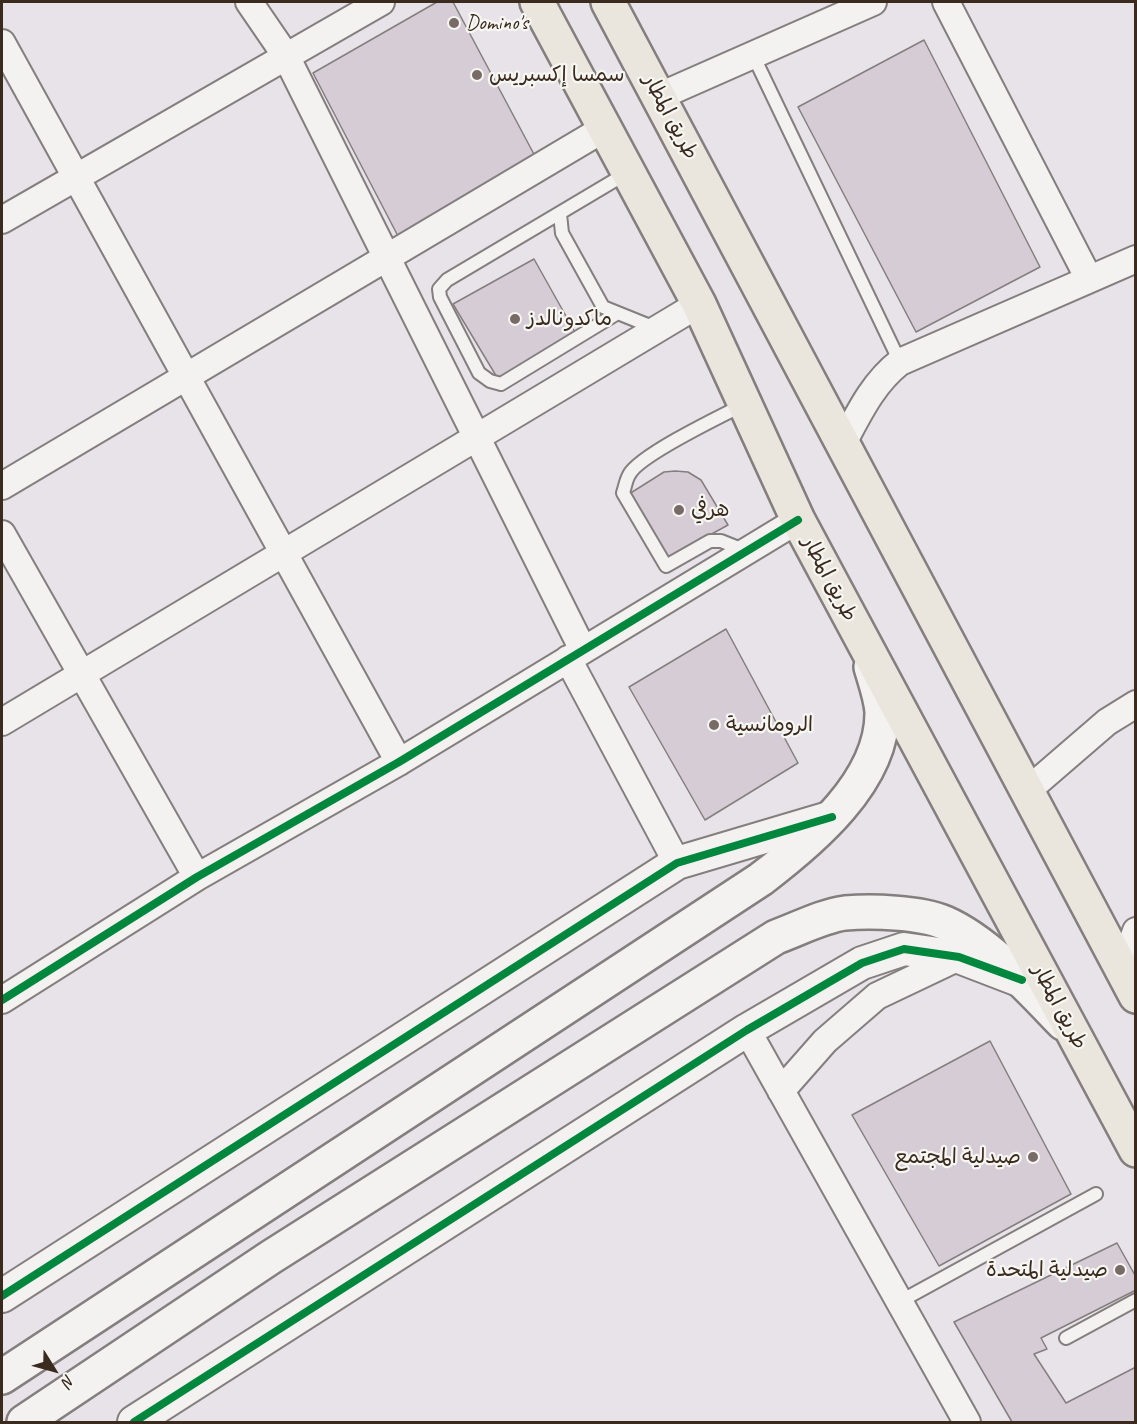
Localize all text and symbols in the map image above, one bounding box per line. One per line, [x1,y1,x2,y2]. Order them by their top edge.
place label: Domino's [466,10,528,36]
marker: Domino's [447,16,461,30]
place label: سمسا إكسبريس [489,62,625,88]
marker: سمسا إكسبريس [470,68,484,82]
street label: طريق المطار [637,70,703,164]
place label: ماكدونالدز [527,306,612,332]
marker: ماكدونالدز [508,312,522,326]
place label: هرفي [691,497,729,523]
marker: هرفي [672,503,686,517]
street label: طريق المطار [796,532,862,626]
place label: الرومانسية [726,712,813,738]
marker: الرومانسية [707,718,721,732]
street label: طريق المطار [1026,960,1092,1054]
place label: صيدلية المجتمع [894,1144,1021,1170]
marker: صيدلية المجتمع [1026,1150,1040,1164]
place label: صيدلية المتحدة [986,1257,1108,1283]
marker: صيدلية المتحدة [1113,1263,1127,1277]
north arrow [24,1340,84,1400]
text: N [57,1371,79,1391]

